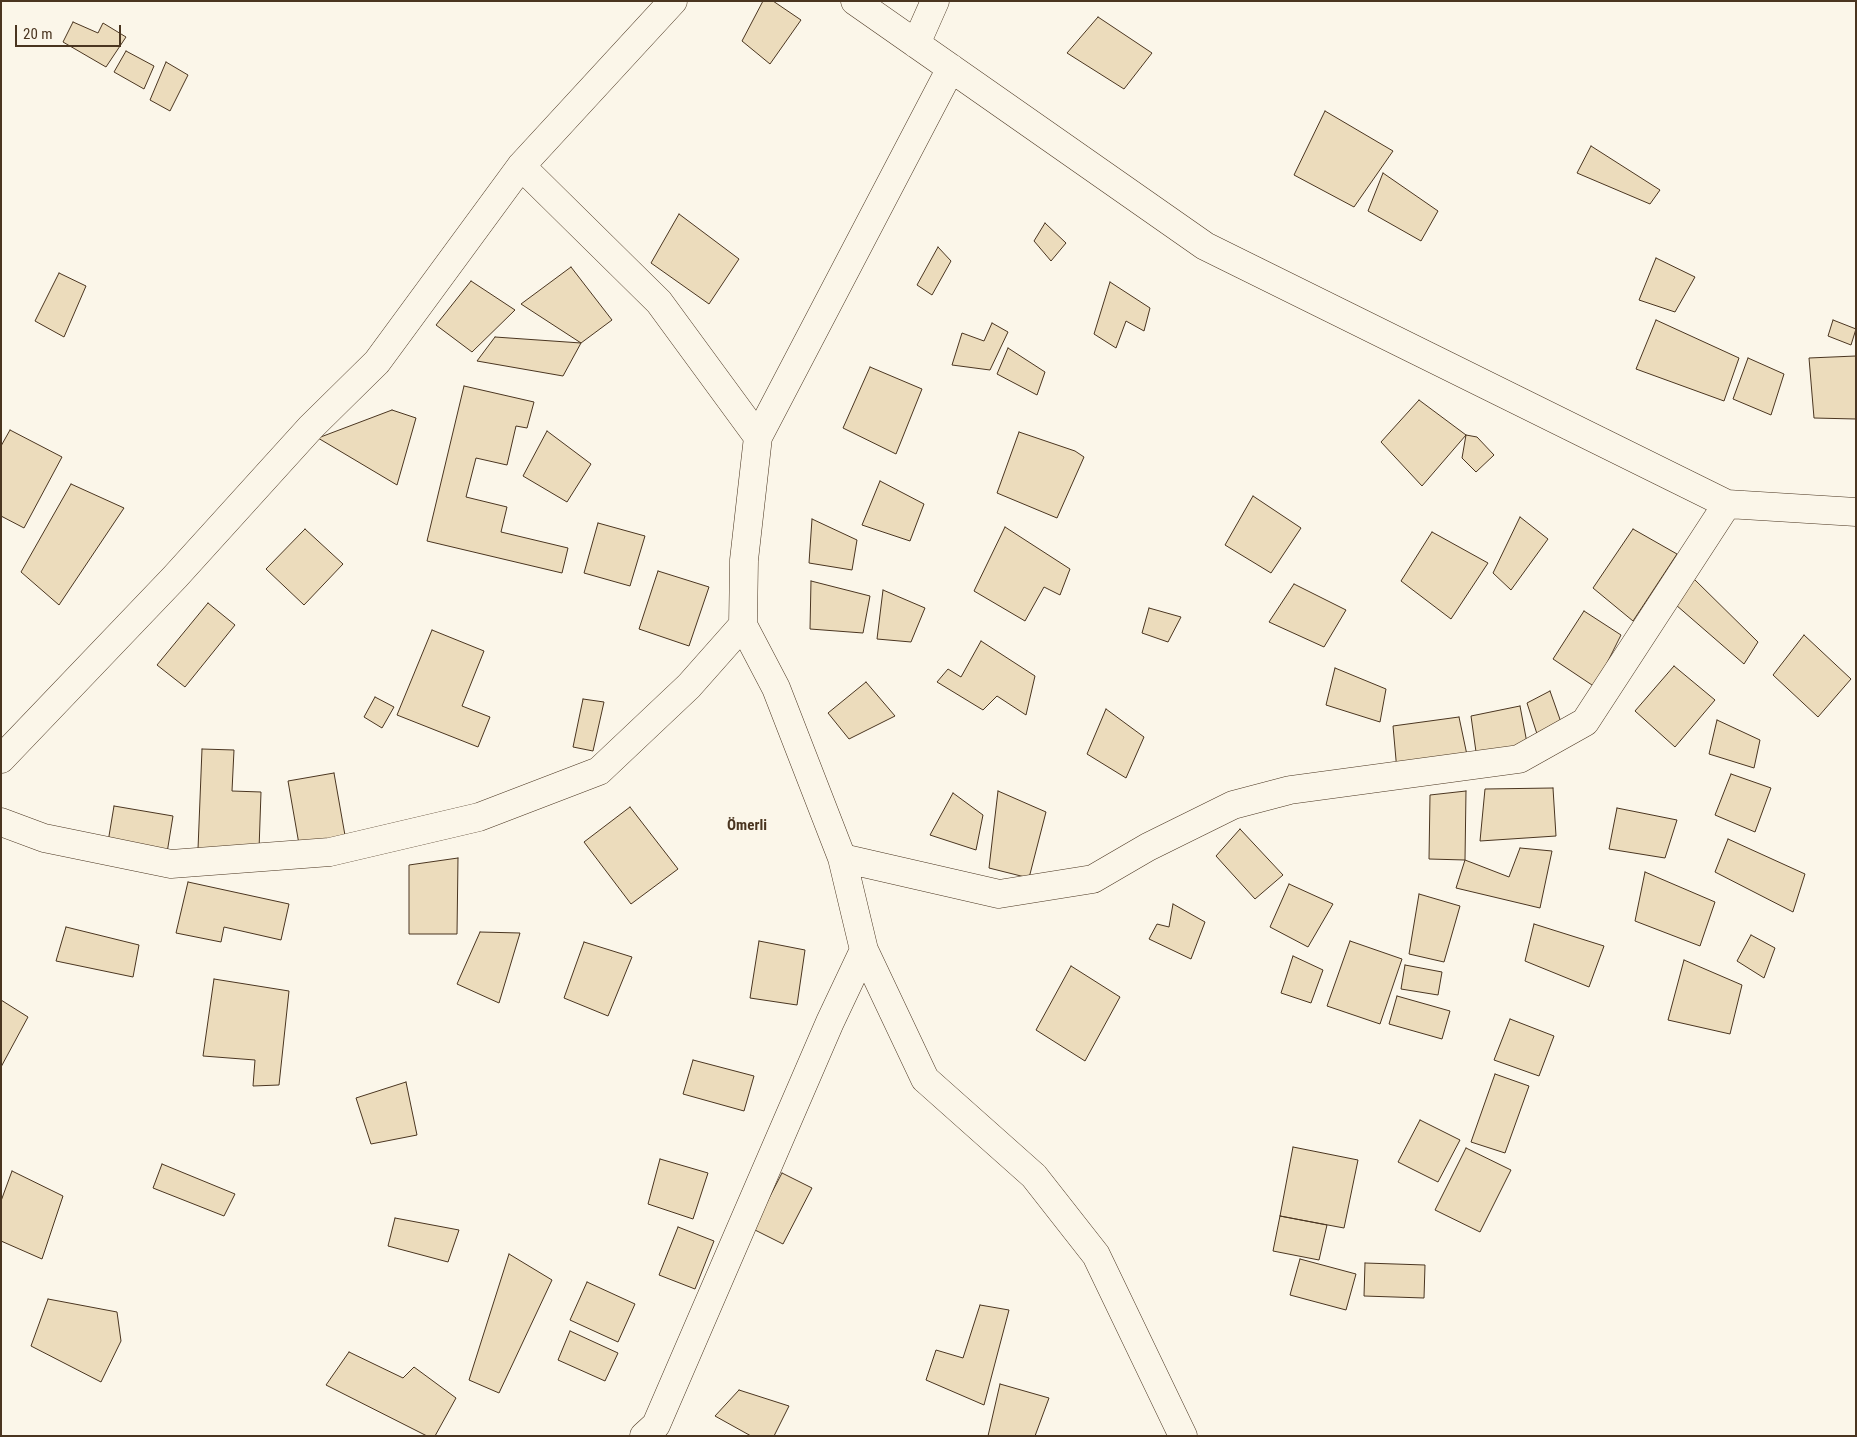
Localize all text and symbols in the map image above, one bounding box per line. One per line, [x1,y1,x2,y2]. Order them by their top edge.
scale bar [18,15,124,47]
text: 20 m [23,25,53,43]
district label: Ömerli [727,817,767,835]

